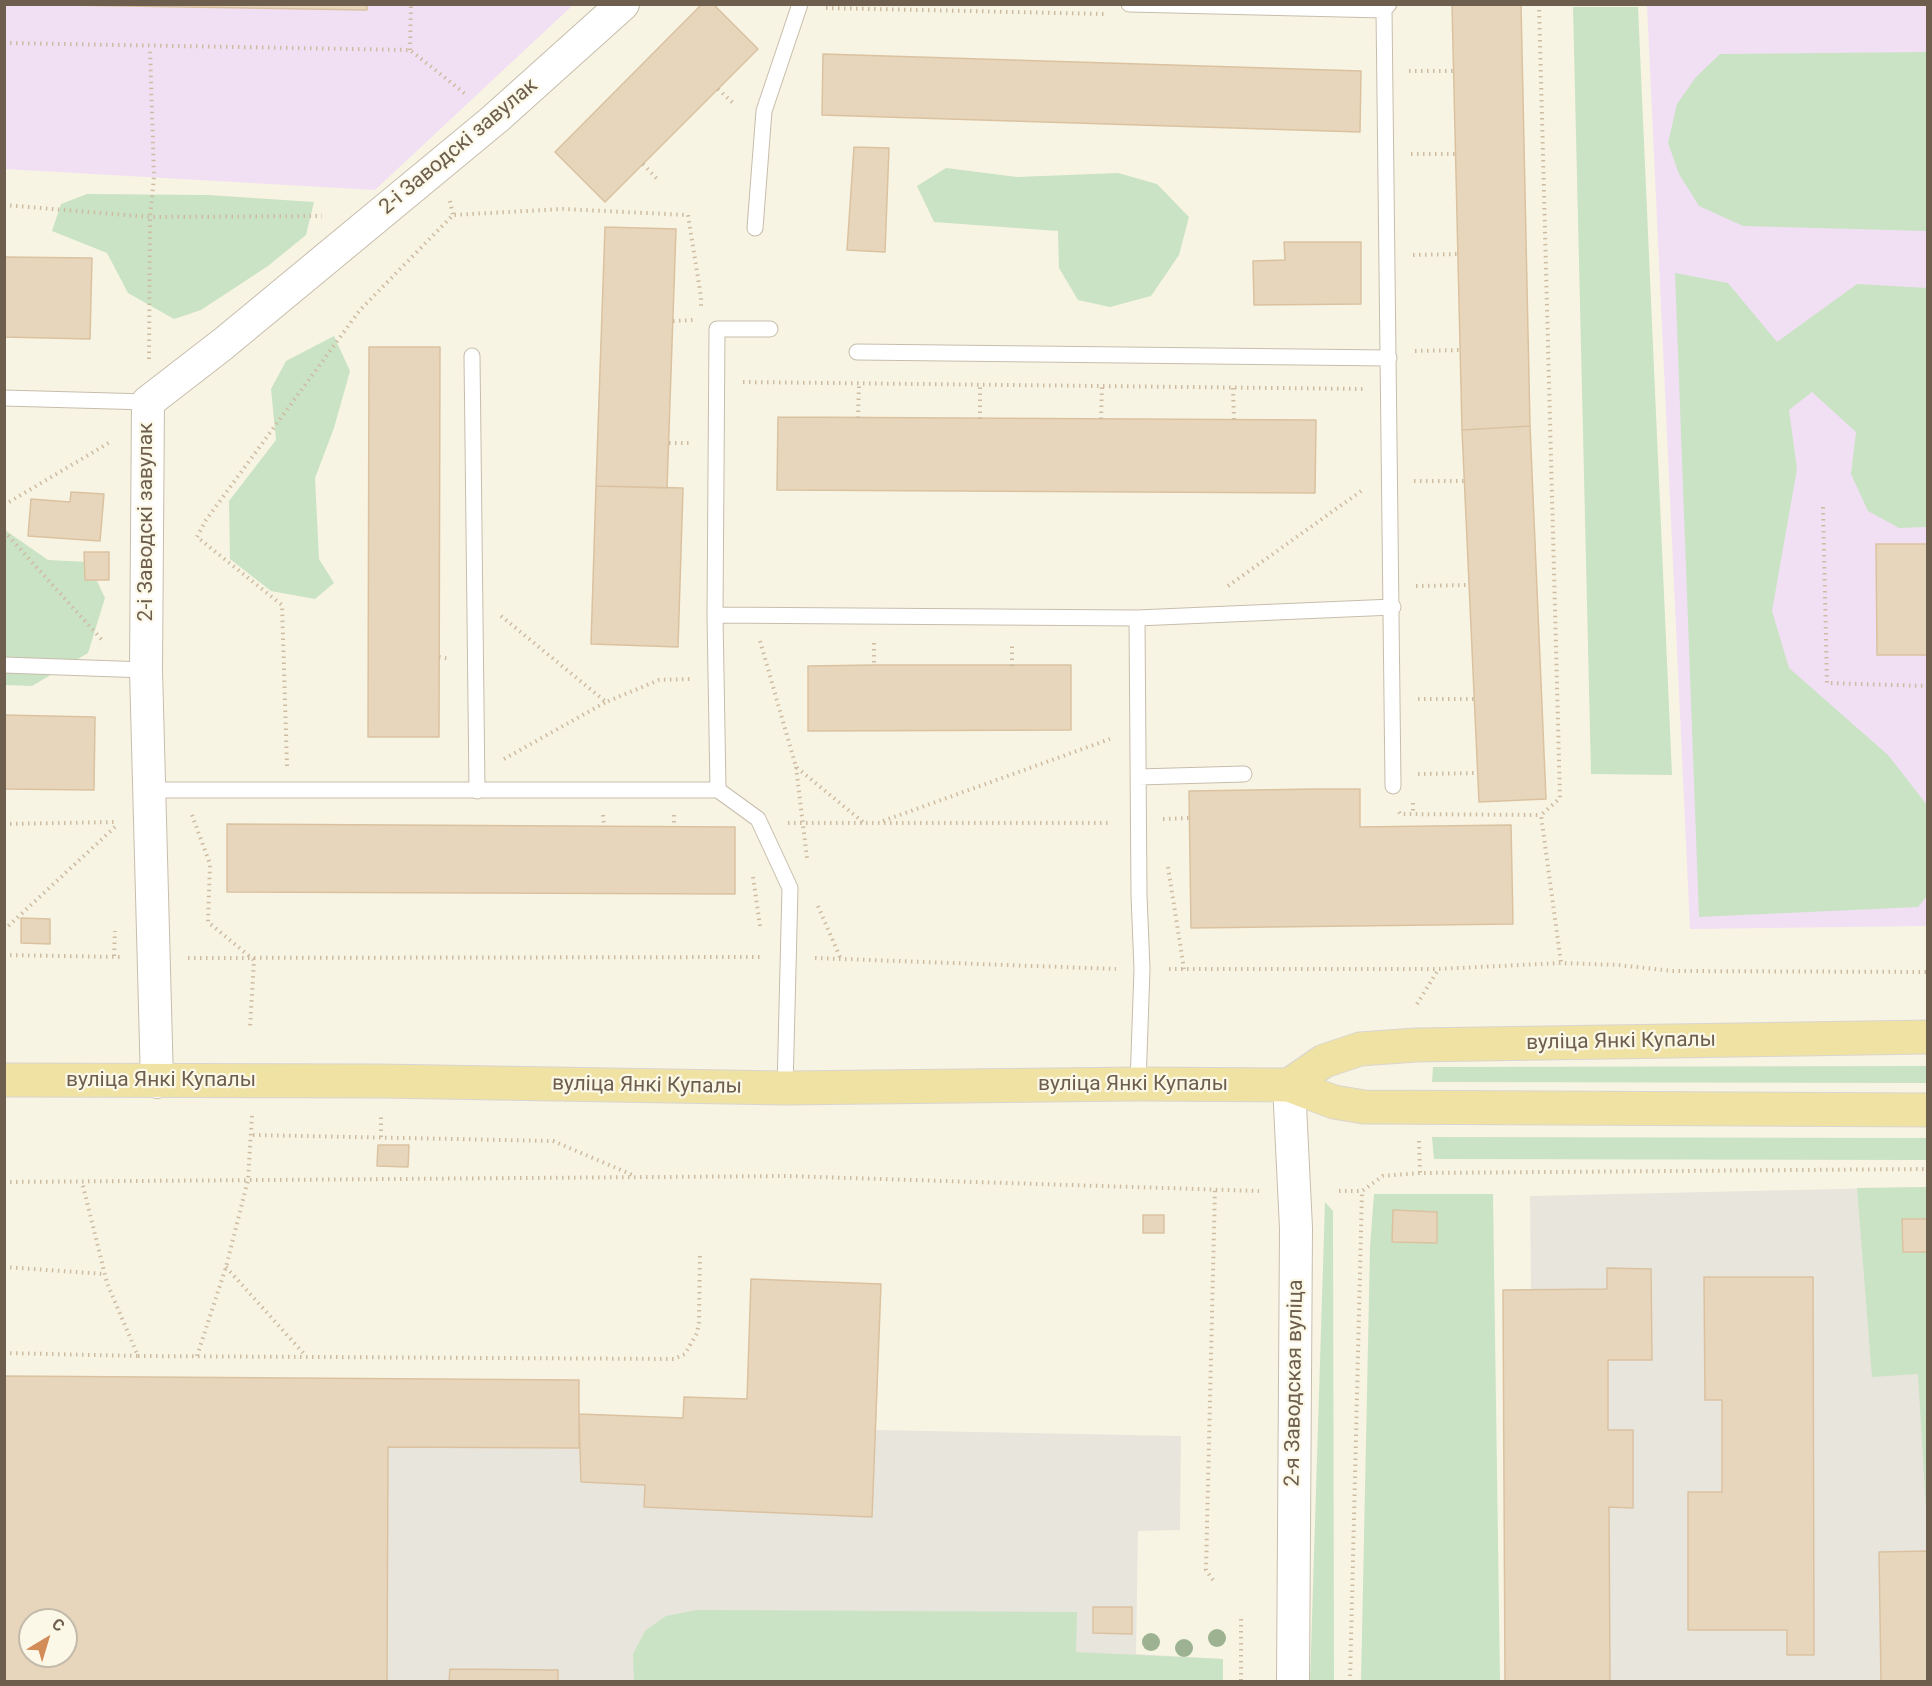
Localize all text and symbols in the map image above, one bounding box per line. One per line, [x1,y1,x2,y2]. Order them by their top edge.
street label: 2-і Заводскі завулак [375,73,543,221]
street label: 2-і Заводскі завулак [134,423,160,621]
street label: вуліца Янкі Купалы [1526,1028,1716,1056]
street label: вуліца Янкі Купалы [66,1068,256,1094]
street label: вуліца Янкі Купалы [552,1072,742,1100]
street label: вуліца Янкі Купалы [1038,1072,1228,1098]
street label: 2-я Заводская вуліца [1281,1279,1309,1487]
north arrow [18,1608,78,1668]
text: С [48,1614,68,1636]

